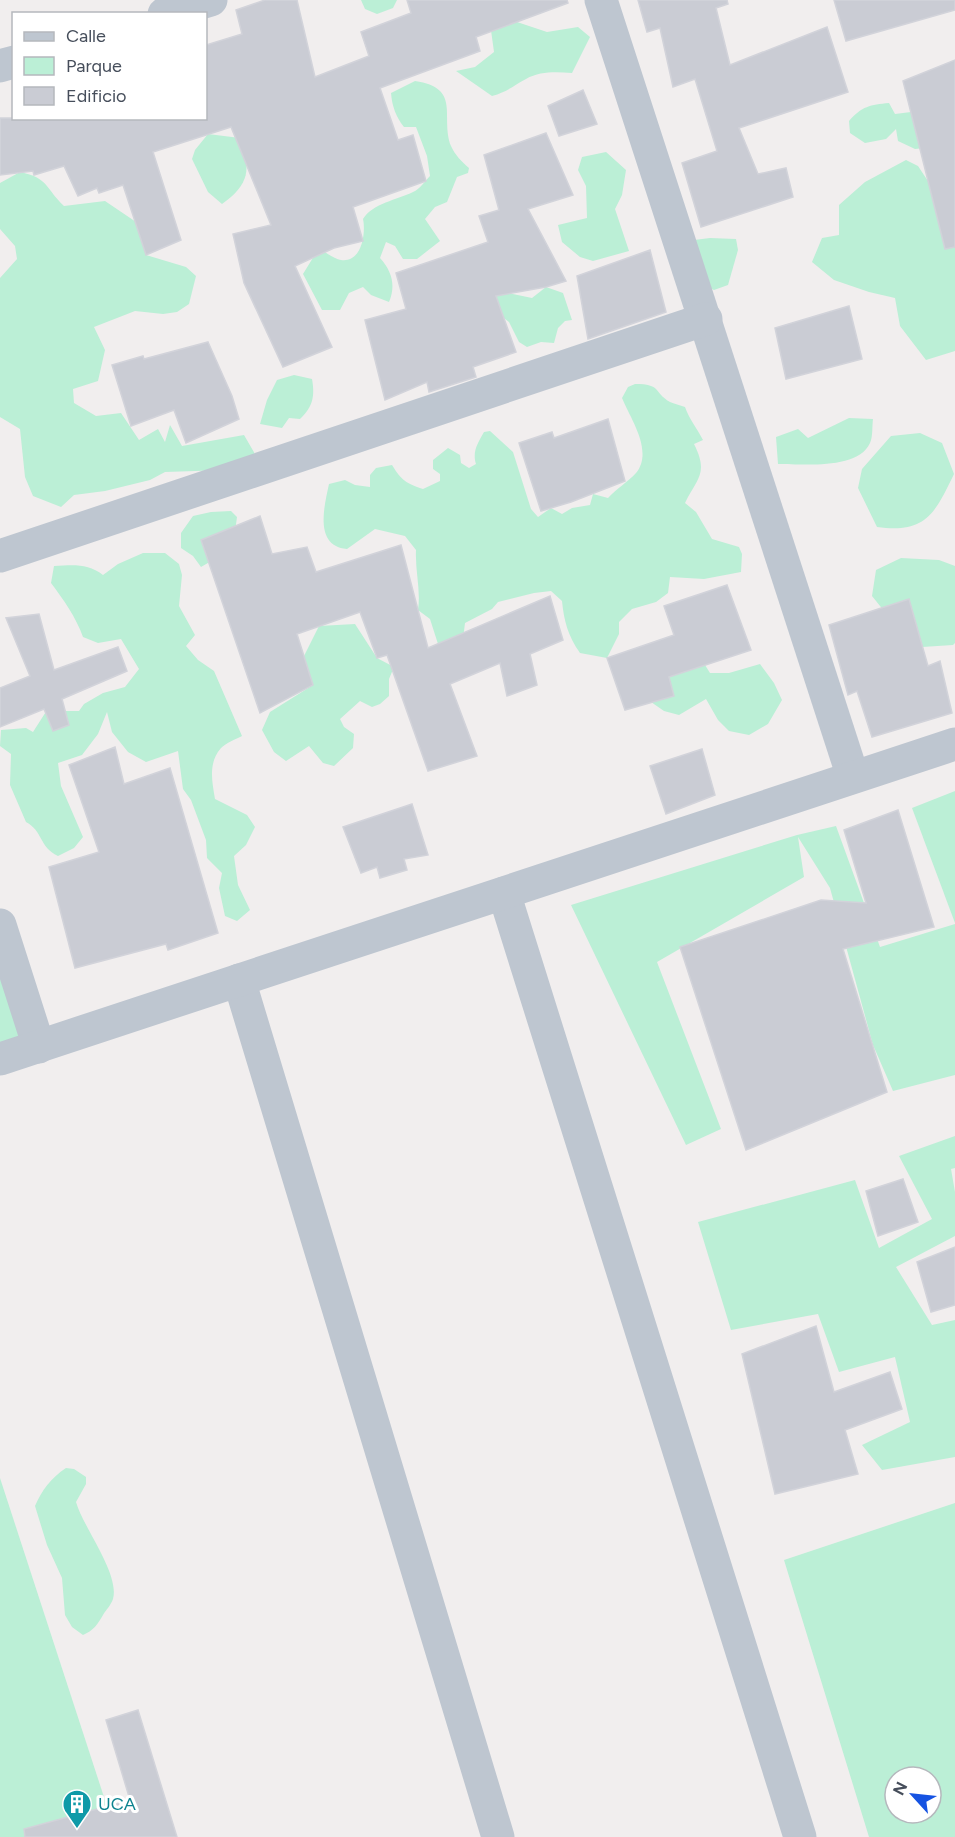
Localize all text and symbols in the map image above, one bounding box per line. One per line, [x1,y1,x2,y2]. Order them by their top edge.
legend [12,12,207,120]
text: Calle [66,25,106,47]
text: Parque [66,55,122,77]
text: Edificio [66,85,127,107]
north arrow [883,1765,943,1825]
text: N [889,1779,911,1798]
building icon: UCA [61,1788,93,1830]
place label: UCA [98,1793,136,1815]

